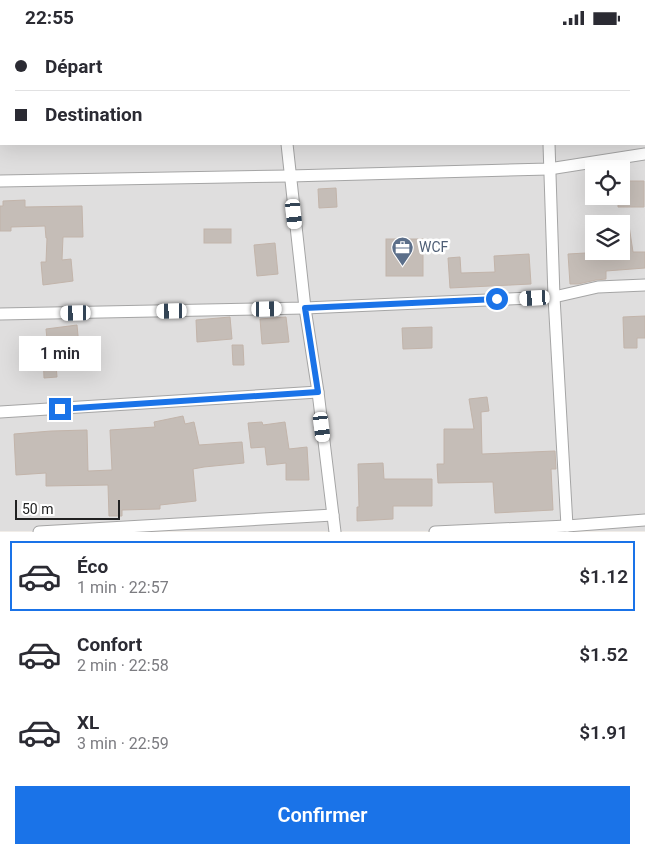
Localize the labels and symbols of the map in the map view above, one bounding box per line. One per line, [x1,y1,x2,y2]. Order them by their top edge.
car [284,198,303,230]
office icon: WCF [391,235,415,266]
place label: WCF [419,239,449,255]
route start [486,288,508,310]
car [519,290,550,306]
car [251,301,282,317]
car [156,303,187,319]
car [60,305,91,321]
callout: 1 min [19,337,101,371]
route end [49,398,71,420]
car [312,411,331,443]
scale bar [15,497,120,520]

